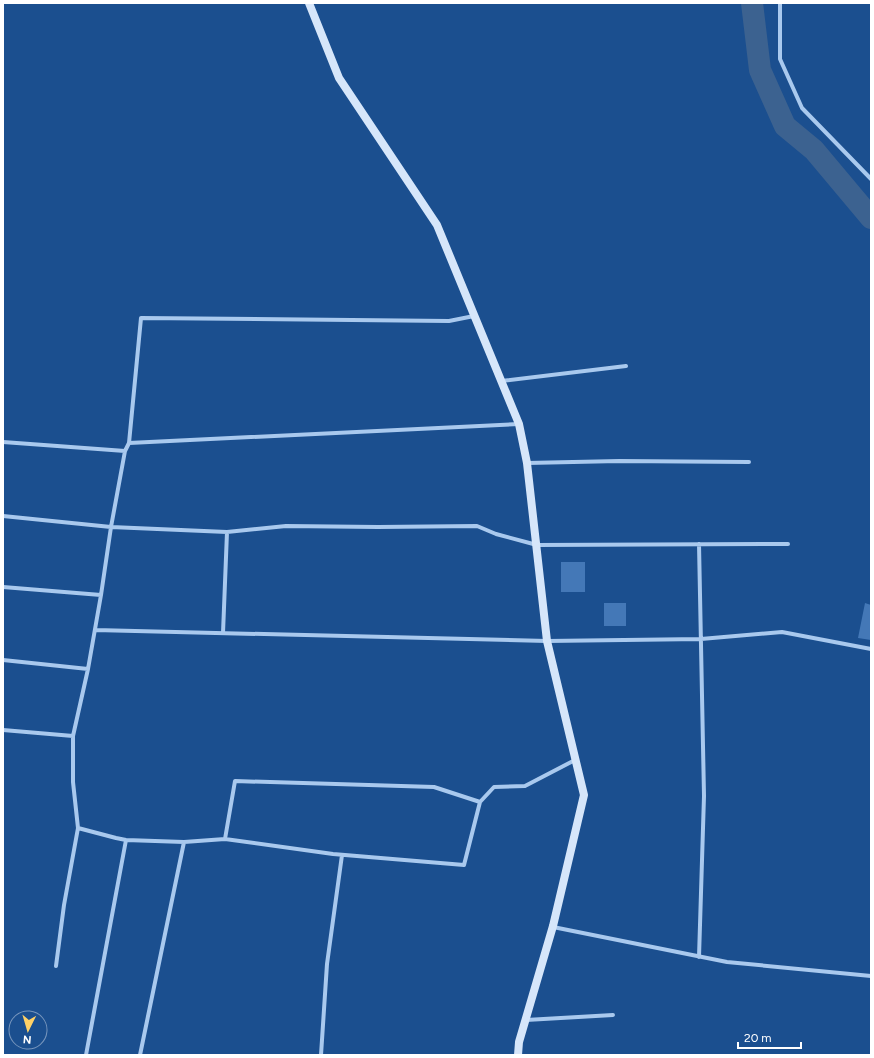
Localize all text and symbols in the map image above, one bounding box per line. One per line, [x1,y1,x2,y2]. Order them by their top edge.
north arrow [8,1010,48,1050]
scale bar [738,1024,801,1050]
text: 20 m [744,1031,772,1045]
text: N [22,1033,32,1046]

